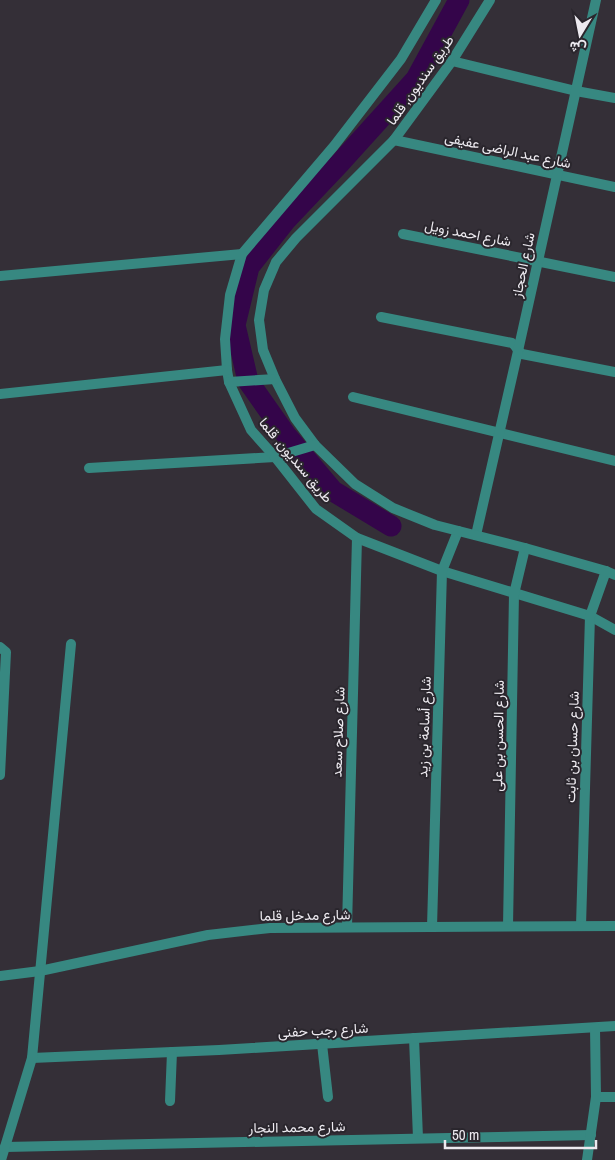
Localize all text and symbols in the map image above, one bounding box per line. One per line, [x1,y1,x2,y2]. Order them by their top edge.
north arrow [555,10,605,60]
street label: طريق سنديون, قلما [382,31,458,129]
text: ش [568,37,588,58]
street label: شارع عبد الراضى عفيفى [443,128,573,174]
street label: شارع احمد زويل [423,216,513,252]
street label: شارع الحجاز [507,231,541,301]
street label: طريق سنديون, قلما [255,414,337,506]
street label: شارع أسامة بن زيد [413,676,437,778]
street label: شارع الحسن بن على [488,680,510,792]
street label: شارع صلاح سعد [327,686,351,778]
street label: شارع حسان بن ثابت [561,691,585,803]
street label: شارع مدخل قلما [259,905,351,927]
street label: شارع رجب حفنى [277,1019,369,1043]
street label: شارع محمد النجار [247,1117,346,1139]
scale bar [445,1118,596,1150]
text: 50 m [452,1124,479,1145]

